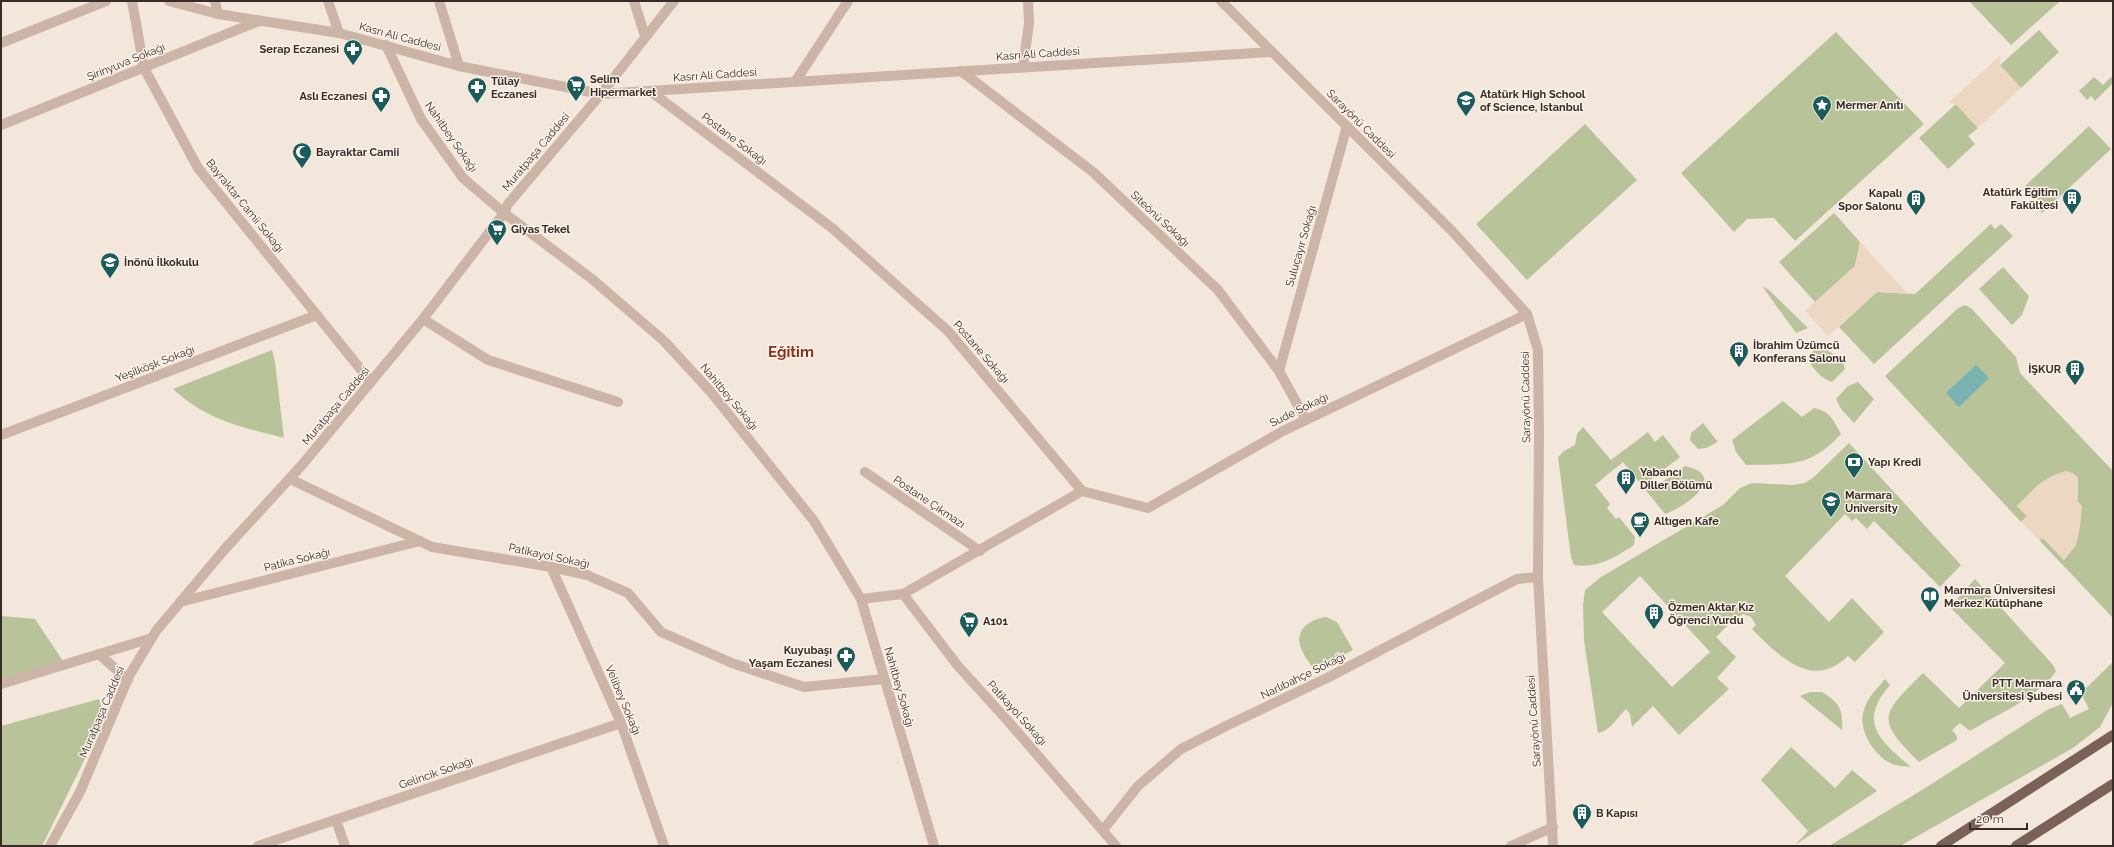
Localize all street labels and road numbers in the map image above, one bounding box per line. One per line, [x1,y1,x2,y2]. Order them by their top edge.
street label: Kasrı Ali Caddesi [358,20,442,54]
street label: Şirinyuva Sokağı [85,40,167,84]
street label: Kasrı Ali Caddesi [996,45,1080,63]
street label: Kasrı Ali Caddesi [673,66,757,84]
street label: Sarayönü Caddesi [1324,87,1398,161]
street label: Nahitbey Sokağı [422,99,480,175]
street label: Muratpaşa Caddesi [500,110,572,194]
street label: Postane Sokağı [699,110,769,168]
street label: Bayraktar Camii Sokağı [203,157,287,255]
street label: Siteönü Sokağı [1128,188,1192,250]
street label: Suluçayır Sokağı [1283,204,1319,288]
street label: Postane Sokağı [950,318,1012,386]
street label: Yeşilköşk Sokağı [114,343,196,385]
street label: Sarayönü Caddesi [1519,351,1533,443]
street label: Nahitbey Sokağı [697,361,761,433]
street label: Muratpaşa Caddesi [300,364,372,448]
street label: Sude Sokağı [1268,390,1330,430]
street label: Postane Çıkmazı [891,473,967,531]
street label: Patikayol Sokağı [507,541,591,571]
street label: Patika Sokağı [263,546,331,574]
street label: Nahitbey Sokağı [881,645,917,729]
street label: Narlıbahçe Sokağı [1259,650,1347,702]
street label: Velibey Sokağı [602,663,644,737]
street label: Muratpaşa Caddesi [77,664,127,760]
street label: Sarayönü Caddesi [1524,675,1544,767]
street label: Patikayol Sokağı [985,678,1049,748]
street label: Gelincik Sokağı [397,754,475,792]

